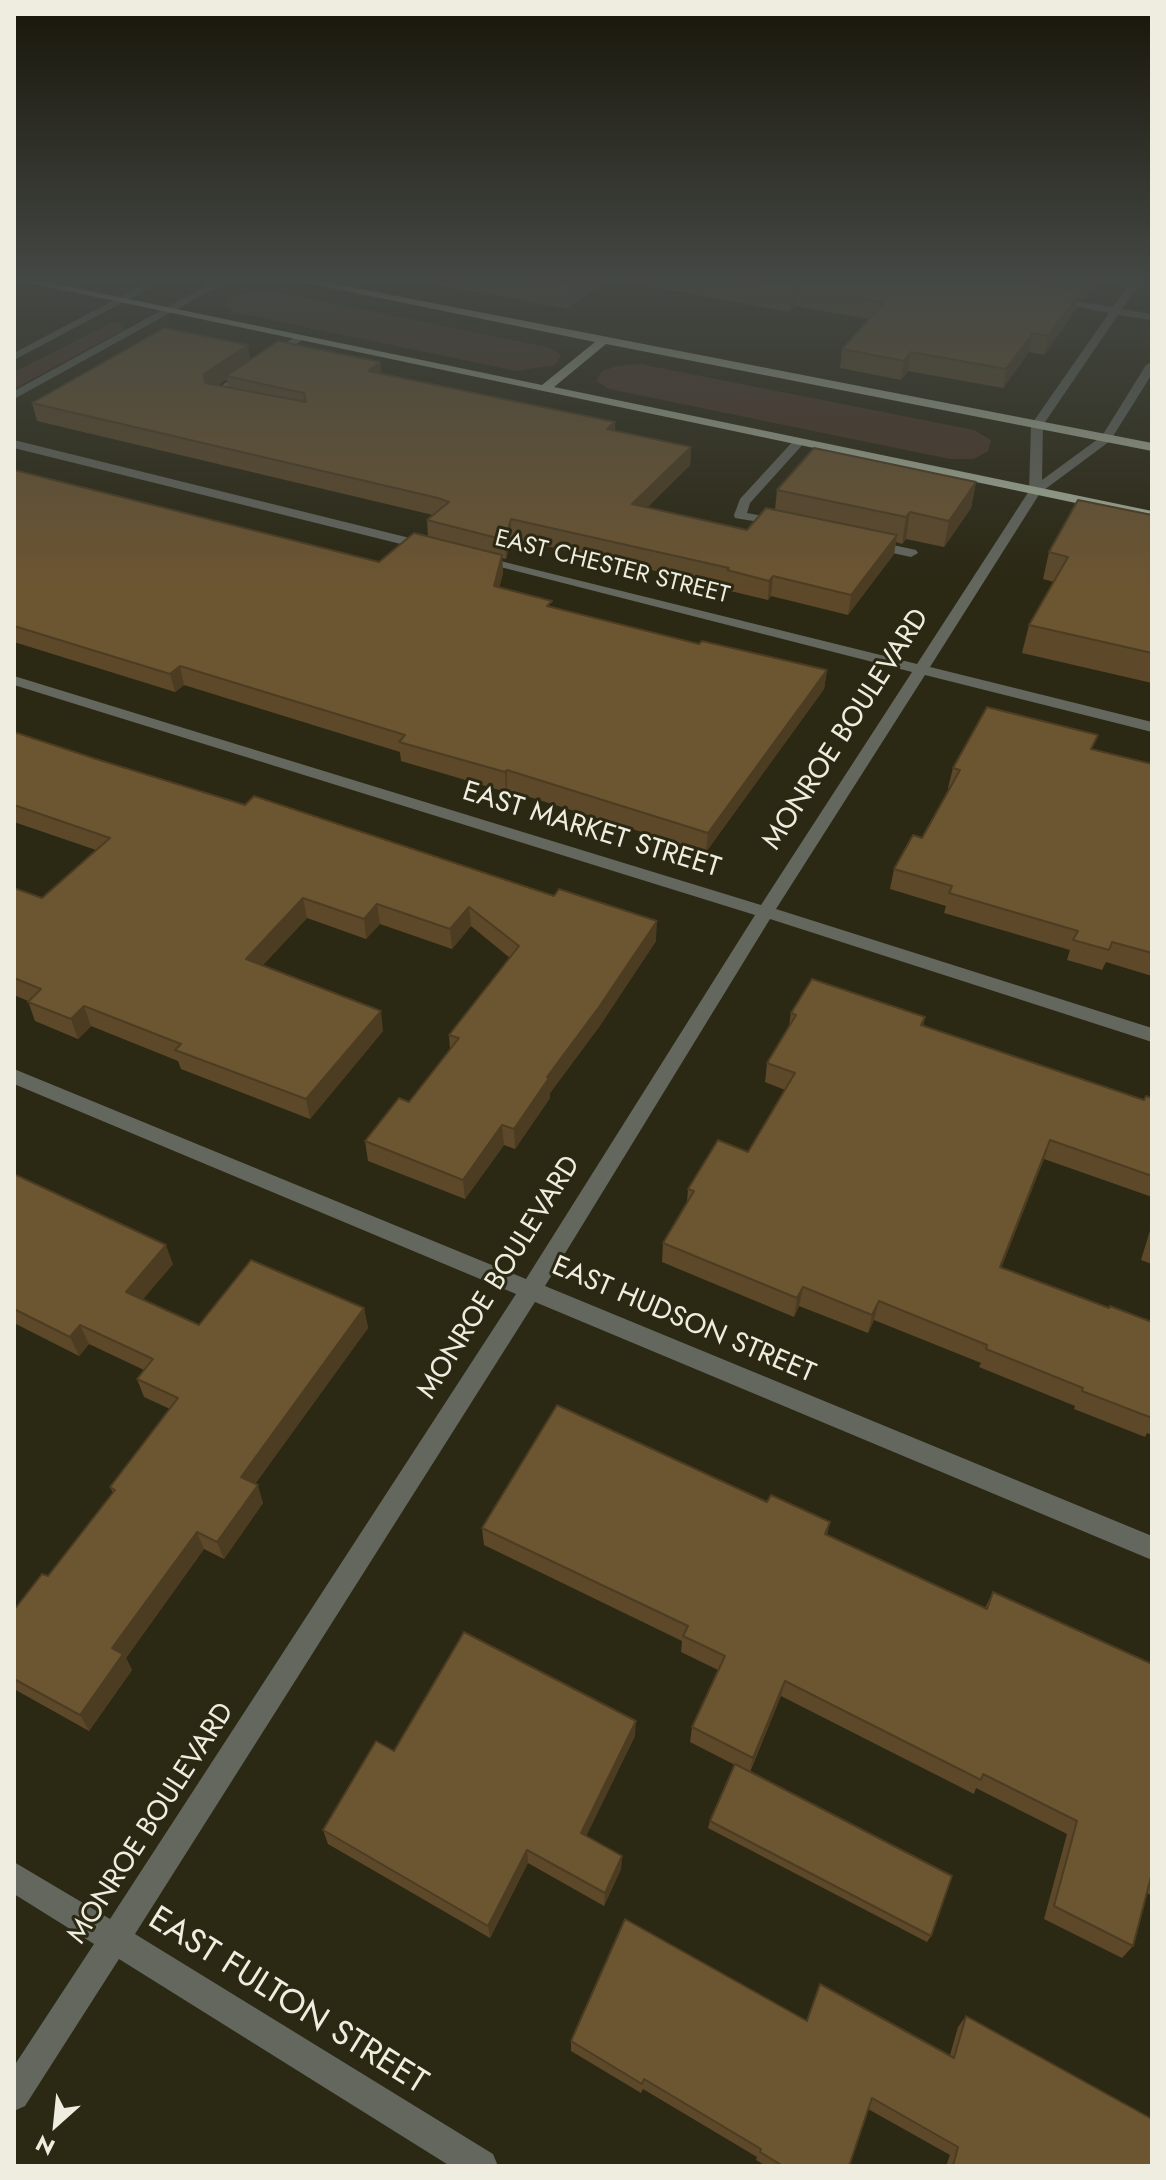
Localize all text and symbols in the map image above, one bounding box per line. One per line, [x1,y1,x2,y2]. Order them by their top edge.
street label: EAST CHESTER STREET [492,525,732,611]
street label: MONROE BOULEVARD [757,603,937,857]
street label: EAST MARKET STREET [458,776,724,886]
street label: MONROE BOULEVARD [411,1150,589,1406]
street label: EAST HUDSON STREET [546,1250,820,1392]
street label: MONROE BOULEVARD [62,1697,242,1951]
street label: EAST FULTON STREET [140,1900,434,2104]
north arrow [16,2084,96,2164]
text: N [30,2127,60,2164]

